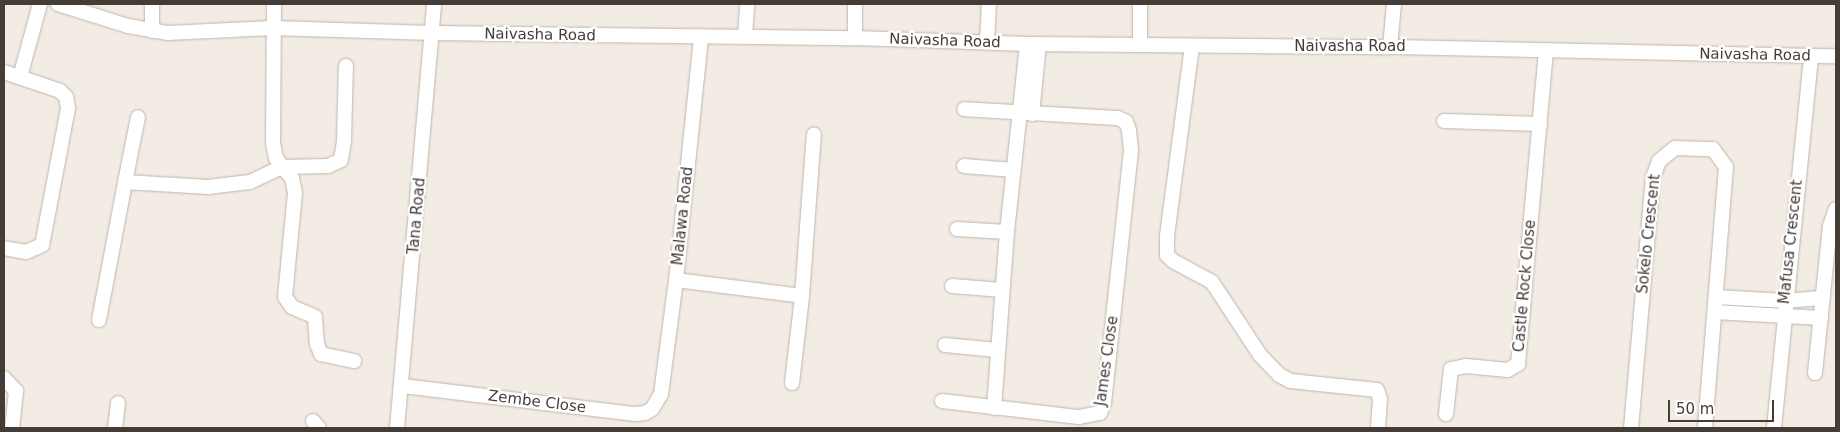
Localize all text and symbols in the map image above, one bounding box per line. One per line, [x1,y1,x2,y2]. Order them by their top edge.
street label: Naivasha Road [484,25,596,45]
street label: Naivasha Road [889,30,1001,52]
street label: Naivasha Road [1294,38,1406,56]
street label: Naivasha Road [1699,45,1811,65]
street label: Malawa Road [669,166,697,266]
street label: Sokelo Crescent [1634,173,1664,295]
street label: Tana Road [405,177,429,255]
street label: Mafusa Crescent [1776,179,1806,305]
street label: Castle Rock Close [1510,219,1540,353]
street label: James Close [1092,315,1122,407]
street label: Zembe Close [487,387,587,417]
scale bar [1670,390,1776,422]
text: 50 m [1676,400,1714,418]

